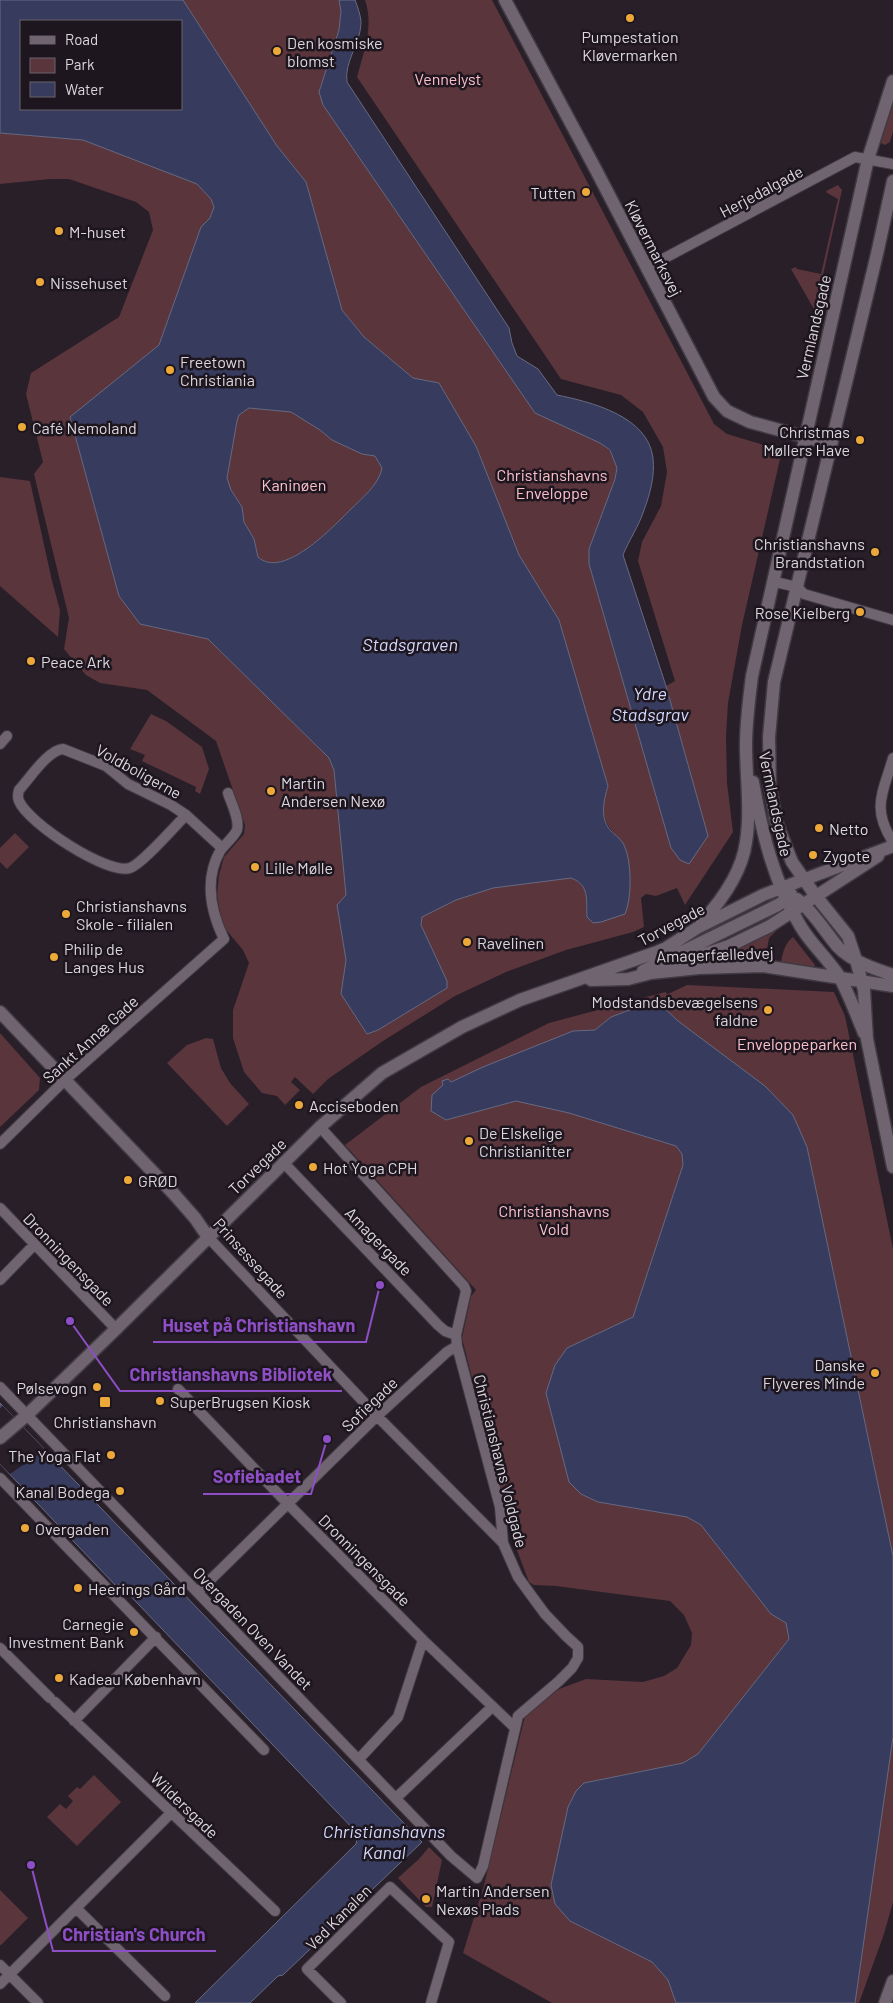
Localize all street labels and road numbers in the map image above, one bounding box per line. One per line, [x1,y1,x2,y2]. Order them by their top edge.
street label: Herjedalgade [716,161,806,221]
street label: Kløvermarksvej [622,197,686,299]
street label: Vermlandsgade [792,273,834,381]
street label: Voldboligerne [93,740,185,802]
street label: Vermlandsgade [756,750,796,858]
street label: Torvegade [634,899,708,949]
street label: Amagerfælledvej [656,942,774,966]
street label: Sankt Annæ Gade [38,991,142,1087]
street label: Torvegade [224,1134,290,1198]
street label: Amagergade [342,1203,416,1279]
street label: Dronningensgade [20,1209,118,1309]
street label: Prinsessegade [210,1214,292,1302]
street label: Christianshavns Voldgade [470,1372,532,1550]
street label: Sofiegade [337,1373,401,1435]
street label: Dronningensgade [315,1510,415,1610]
street label: Overgaden Oven Vandet [189,1563,317,1693]
street label: Wildersgade [147,1768,223,1842]
street label: Ved Kanalen [301,1880,375,1954]

